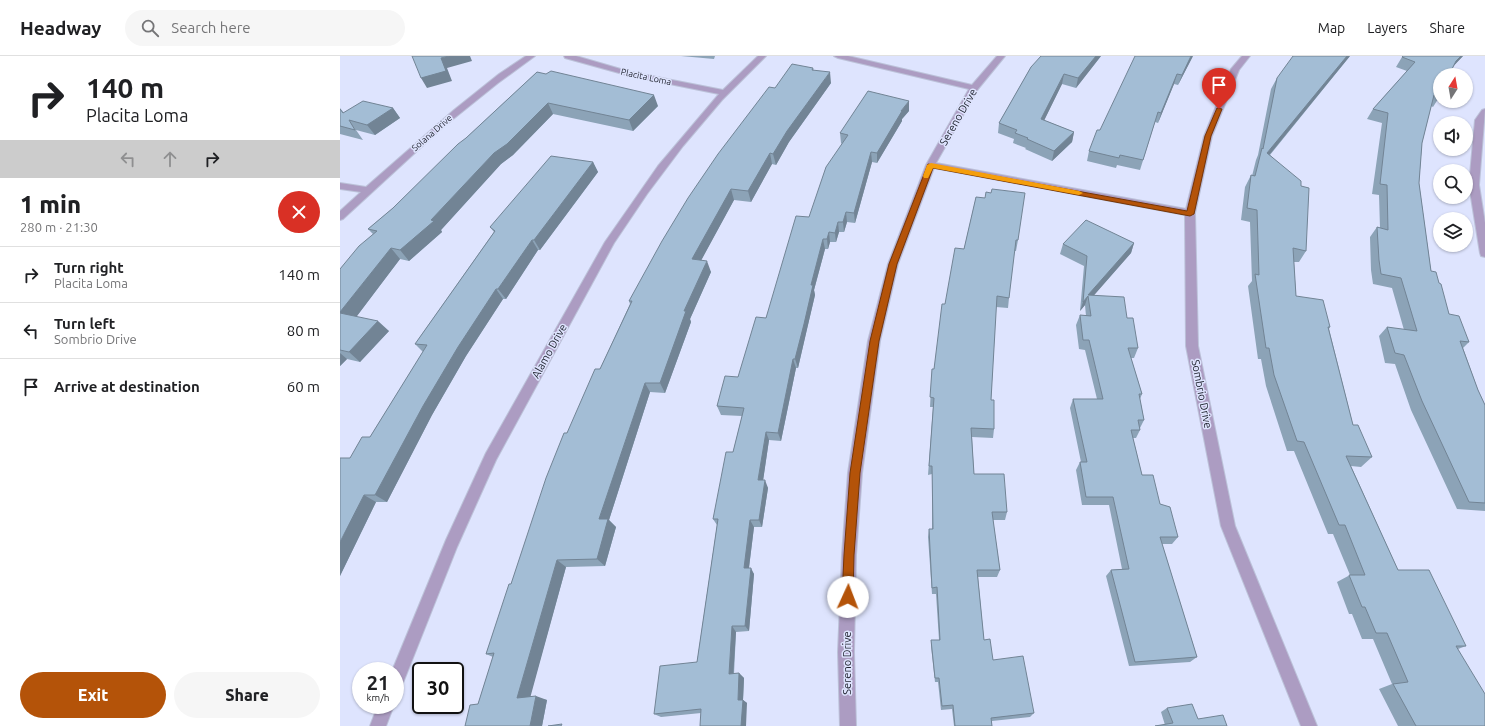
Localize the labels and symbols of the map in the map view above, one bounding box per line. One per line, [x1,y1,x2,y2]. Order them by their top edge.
street label: Placita Loma [620,67,672,87]
pin [1202,68,1236,109]
north arrow [1433,68,1473,108]
street label: Sereno Drive [937,87,979,147]
street label: Solana Drive [410,113,454,153]
street label: Alamo Drive [529,322,569,380]
street label: Sombrio Drive [1189,359,1215,429]
position arrow [827,576,869,618]
street label: Sereno Drive [841,631,853,695]
speed limit sign: 30 [412,662,464,714]

